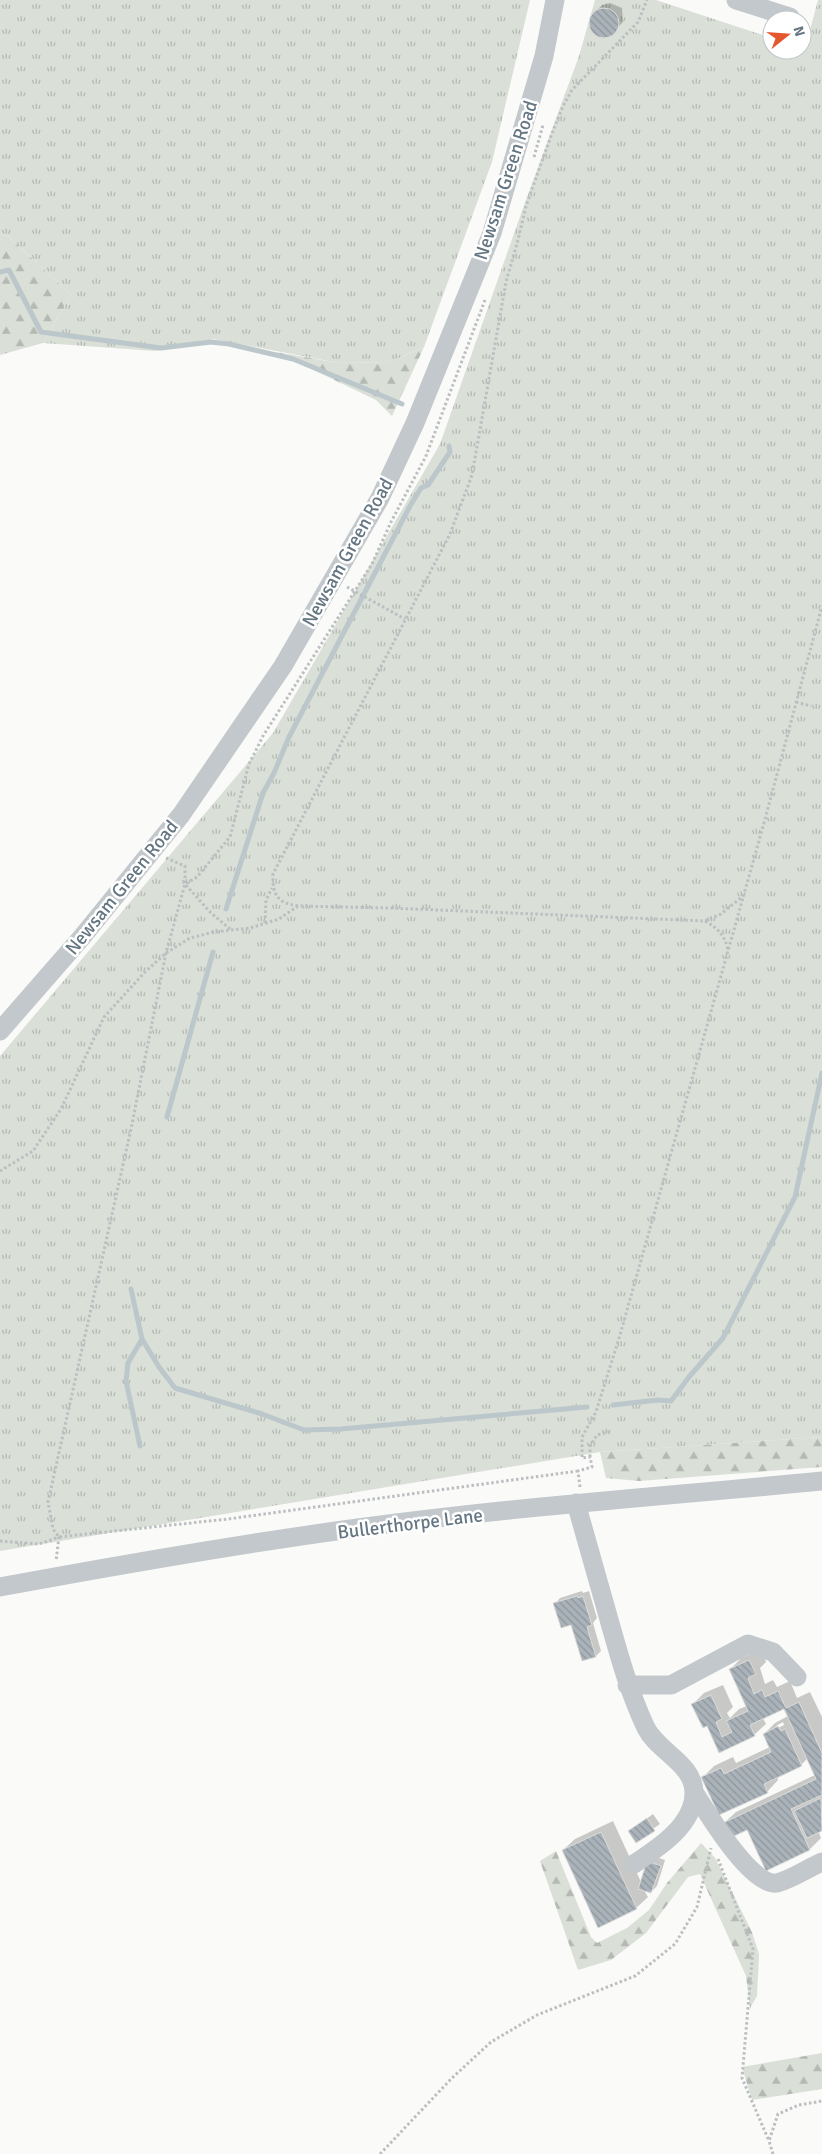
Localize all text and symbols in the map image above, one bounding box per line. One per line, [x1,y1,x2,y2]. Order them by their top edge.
north arrow [762,10,812,60]
text: N [789,24,809,38]
street label: Newsam Green Road [469,98,543,263]
street label: Newsam Green Road [297,474,399,631]
street label: Newsam Green Road [60,815,183,960]
street label: Bullerthorpe Lane [336,1503,484,1545]

